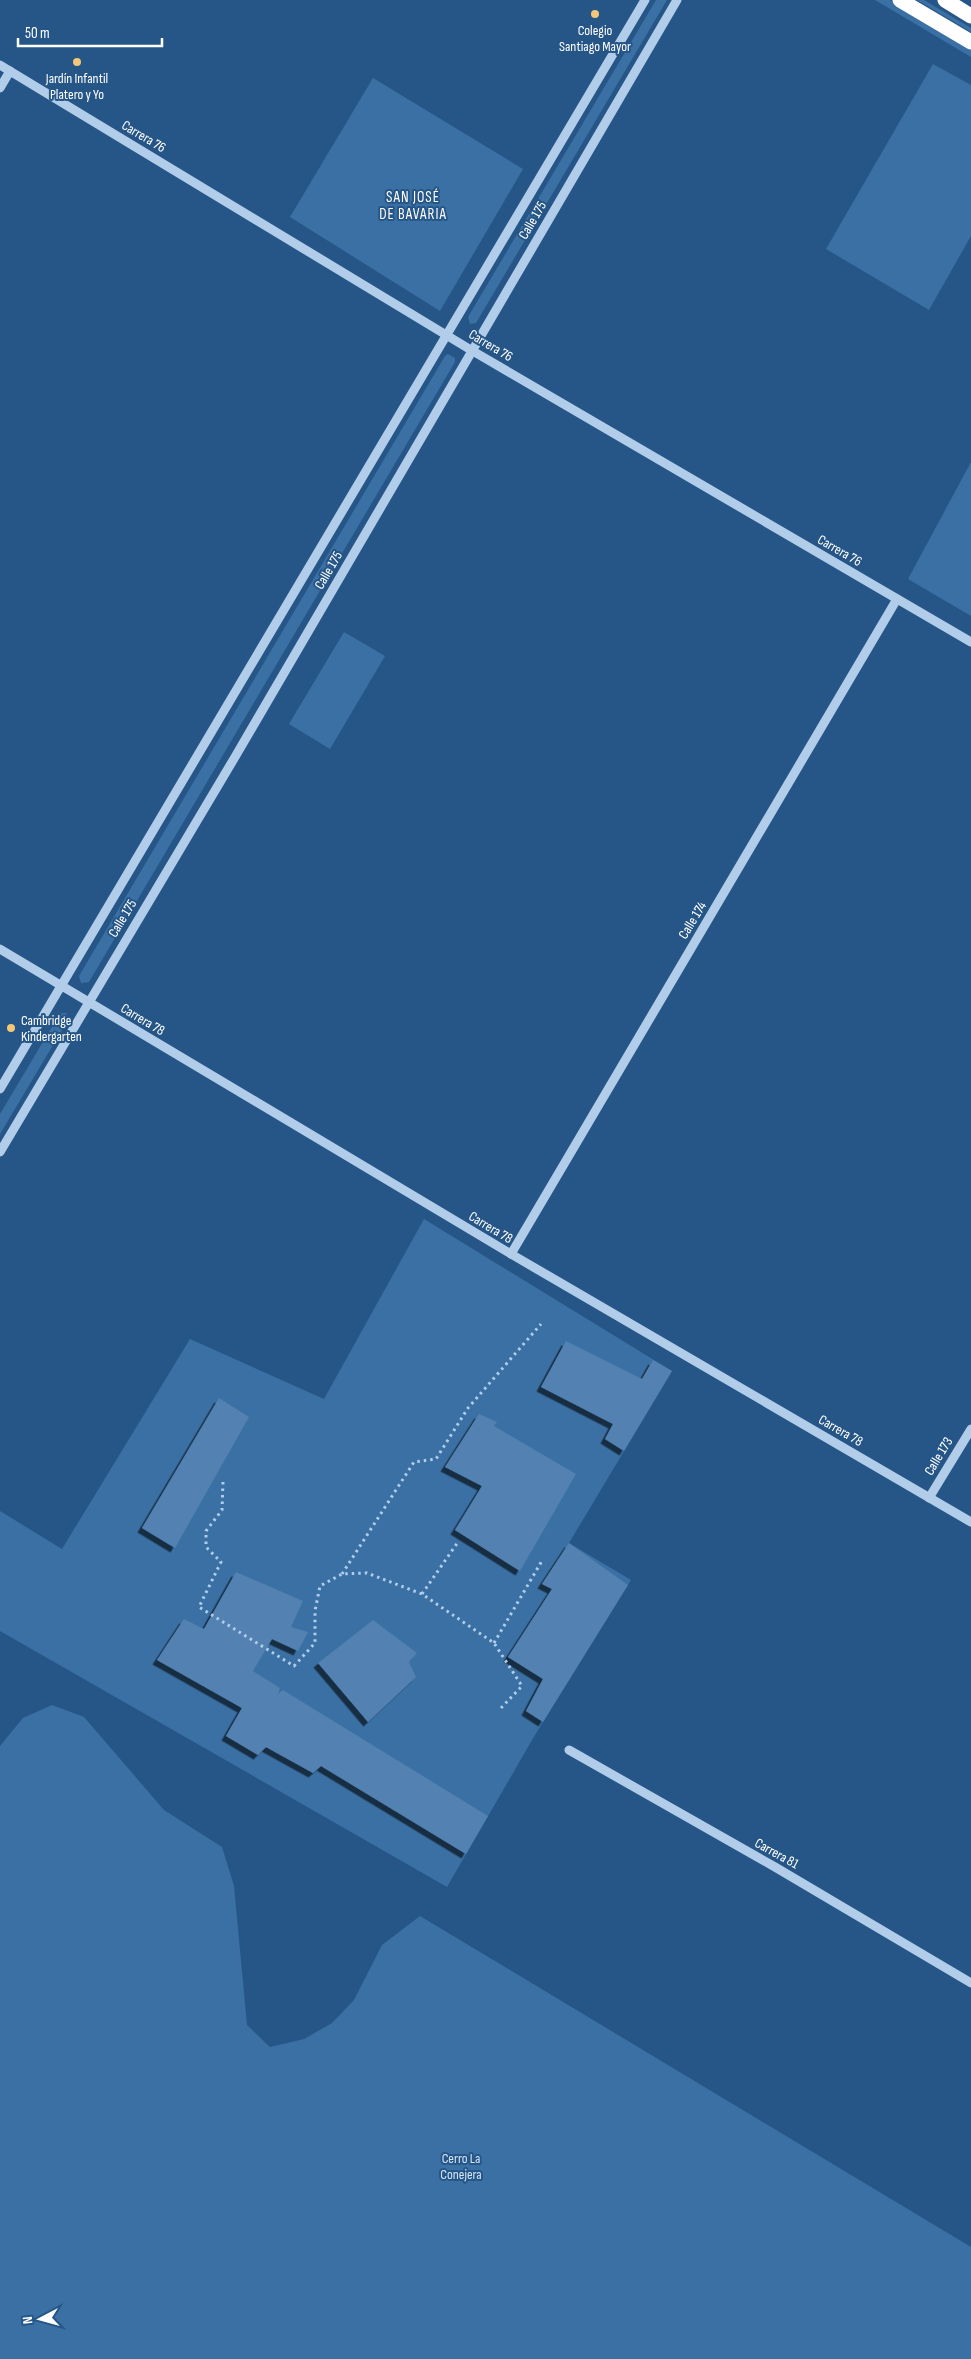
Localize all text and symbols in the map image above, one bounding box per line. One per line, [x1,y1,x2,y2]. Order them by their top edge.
marker: Colegio Santiago Mayor [589,8,601,20]
scale bar [18,15,161,47]
place label: Colegio Santiago Mayor [559,22,631,55]
text: 50 m [25,24,50,43]
marker: Jardín Infantil Platero y Yo [71,56,83,68]
place label: Jardín Infantil Platero y Yo [45,70,108,103]
street label: Carrera 76 [119,117,169,156]
district label: SAN JOSÉ DE BAVARIA [379,188,447,224]
street label: Calle 175 [515,198,550,242]
street label: Carrera 76 [466,326,516,365]
street label: Carrera 76 [814,531,865,570]
street label: Calle 175 [311,548,346,592]
street label: Calle 175 [105,896,140,940]
street label: Calle 174 [675,898,710,942]
street label: Carrera 78 [118,1000,168,1039]
place label: Cambridge Kindergarten [21,1012,82,1045]
marker: Cambridge Kindergarten [5,1022,17,1034]
street label: Carrera 78 [466,1208,516,1247]
street label: Carrera 78 [816,1411,866,1450]
street label: Calle 173 [920,1434,956,1478]
street label: Carrera 81 [752,1834,802,1873]
park label: Cerro La Conejera [440,2150,482,2183]
north arrow [15,2294,65,2344]
text: N [19,2316,36,2325]

